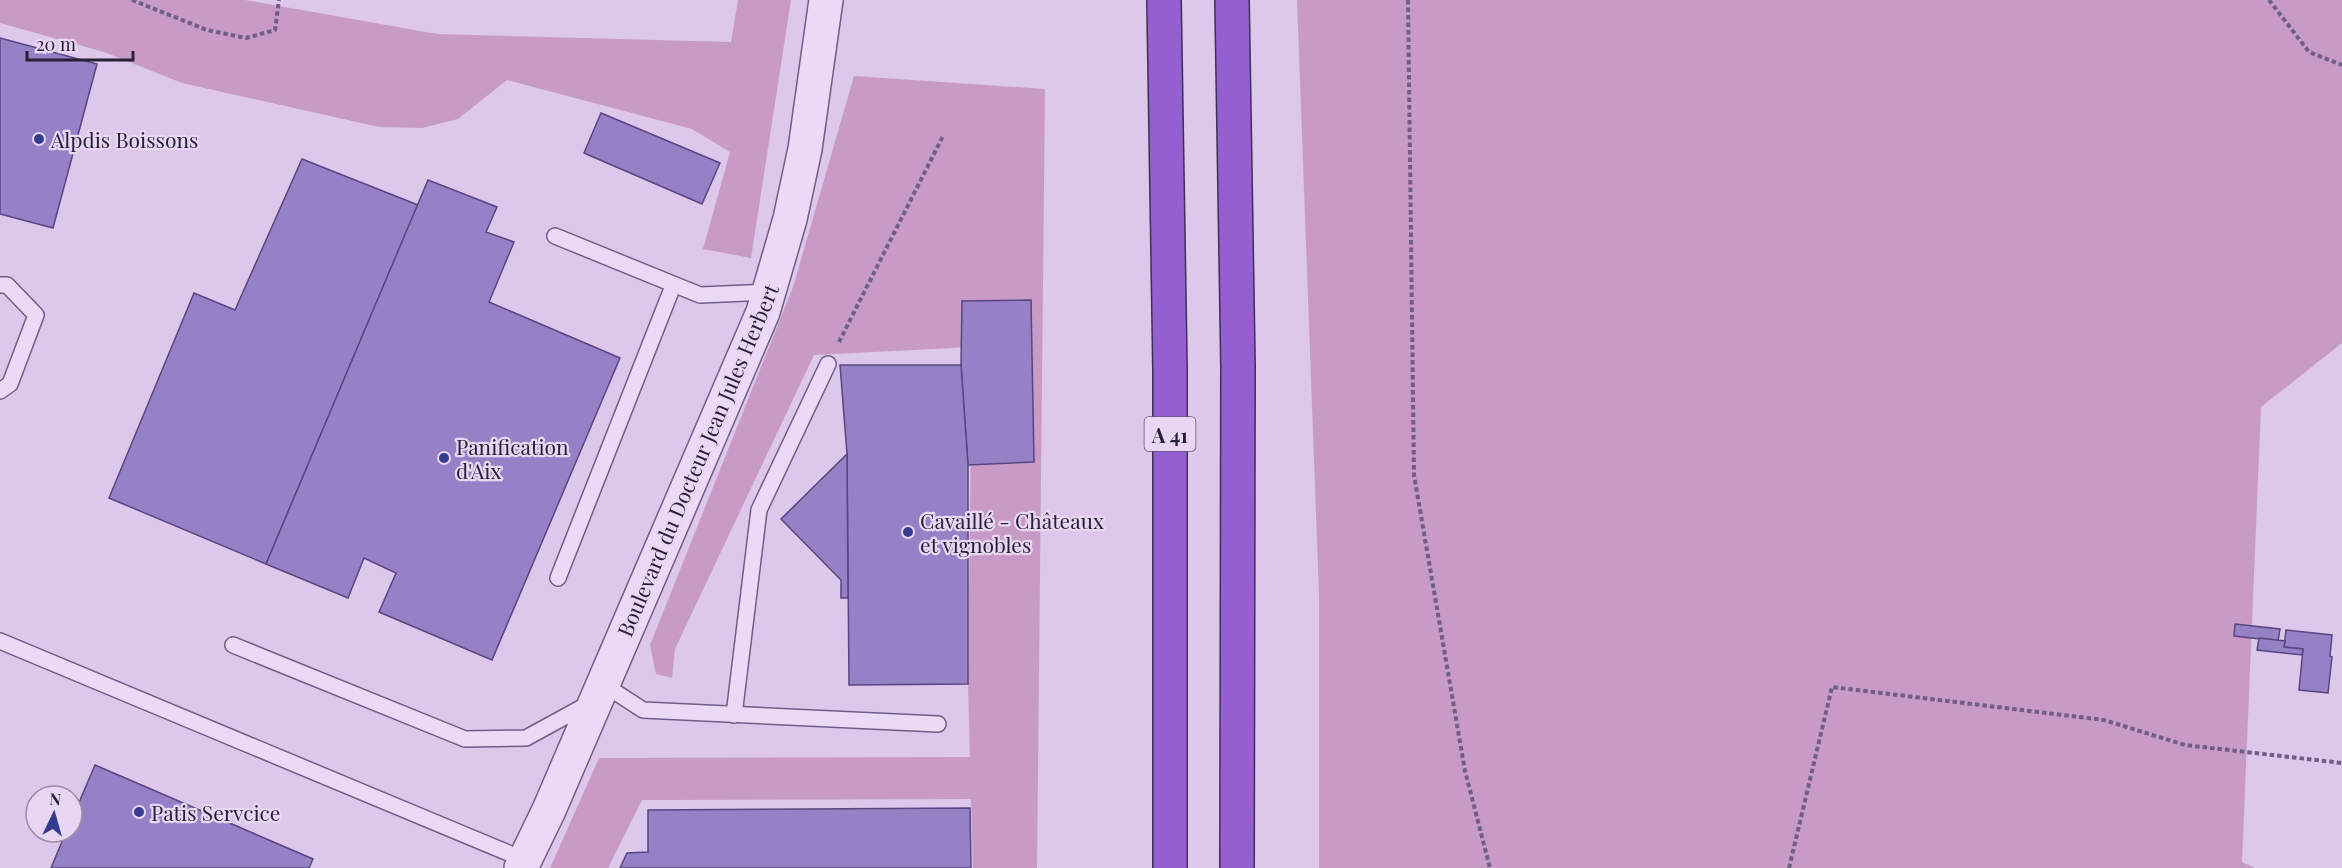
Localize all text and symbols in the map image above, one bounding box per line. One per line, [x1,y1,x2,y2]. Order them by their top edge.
scale bar [27,24,134,62]
text: 20 m [36,32,76,56]
place label: Alpdis Boissons [50,125,198,153]
marker: Alpdis Boissons [32,132,46,146]
street label: Boulevard du Docteur Jean Jules Herbert [610,279,784,641]
road number: A 41 [1144,417,1196,451]
place label: Panification d'Aix [456,432,569,484]
marker: Panification d'Aix [437,451,451,465]
place label: Cavaillé - Châteaux et vignobles [920,506,1104,558]
marker: Cavaillé - Châteaux et vignobles [901,525,915,539]
north arrow [24,784,84,844]
text: N [49,788,62,810]
place label: Patis Servcice [151,798,280,826]
marker: Patis Servcice [132,805,146,819]

